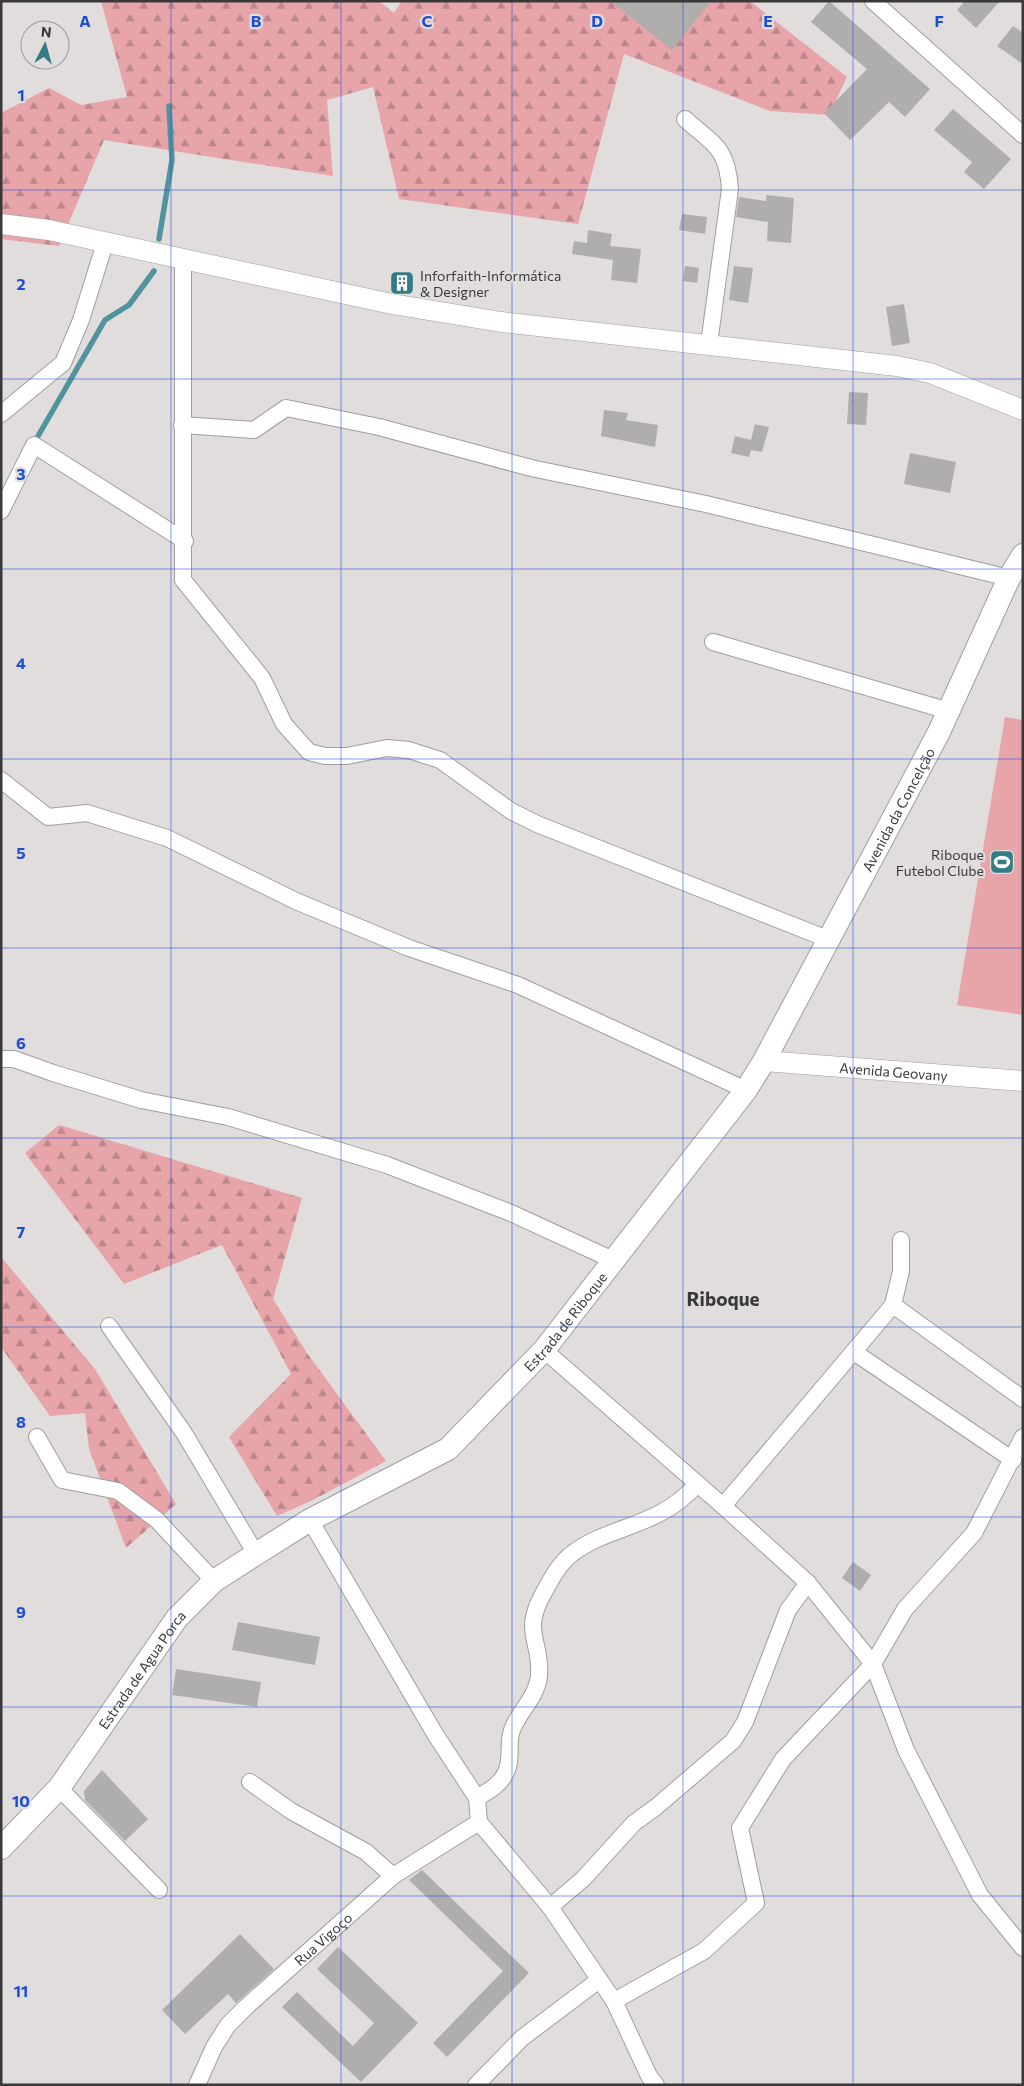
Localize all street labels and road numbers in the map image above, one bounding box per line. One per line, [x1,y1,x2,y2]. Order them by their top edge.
street label: Avenida da Concelção [858,745,938,874]
street label: Avenida Geovany [839,1058,948,1084]
street label: Estrada de Riboque [520,1268,610,1374]
street label: Estrada de Agua Porca [94,1606,189,1732]
street label: Rua Vigoço [290,1908,355,1969]

